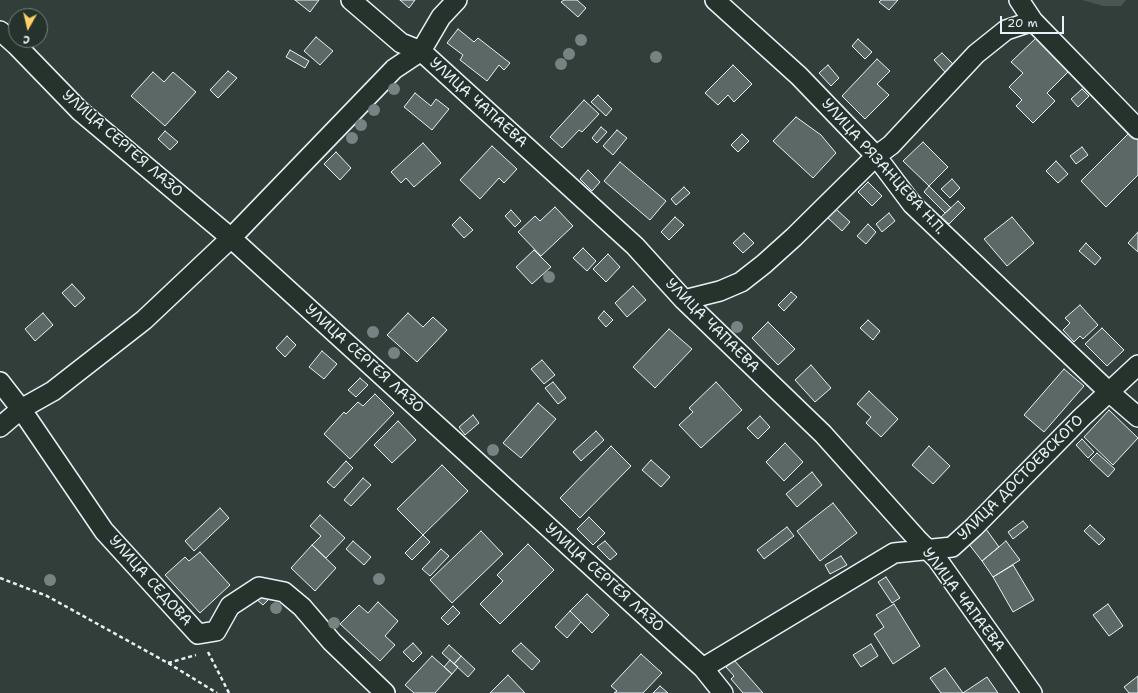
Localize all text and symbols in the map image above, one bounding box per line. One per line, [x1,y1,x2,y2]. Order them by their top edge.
north arrow [8,8,48,48]
scale bar [1002,8,1066,34]
text: 20 m [1007,15,1038,31]
text: С [22,31,31,47]
street label: УЛИЦА ЧАПАЕВА [425,54,531,152]
street label: УЛИЦА СЕРГЕЯ ЛАЗО [58,87,186,201]
street label: УЛИЦА РЯЗАНЦЕВА Н.П. [817,95,949,239]
street label: УЛИЦА ЧАПАЕВА [661,275,763,377]
street label: УЛИЦА СЕРГЕЯ ЛАЗО [301,301,427,417]
street label: УЛИЦА ДОСТОЕВСКОГО [954,411,1088,545]
street label: УЛИЦА СЕРГЕЯ ЛАЗО [541,520,667,636]
street label: УЛИЦА СЕДОВА [105,532,195,630]
street label: УЛИЦА ЧАПАЕВА [918,544,1008,656]

